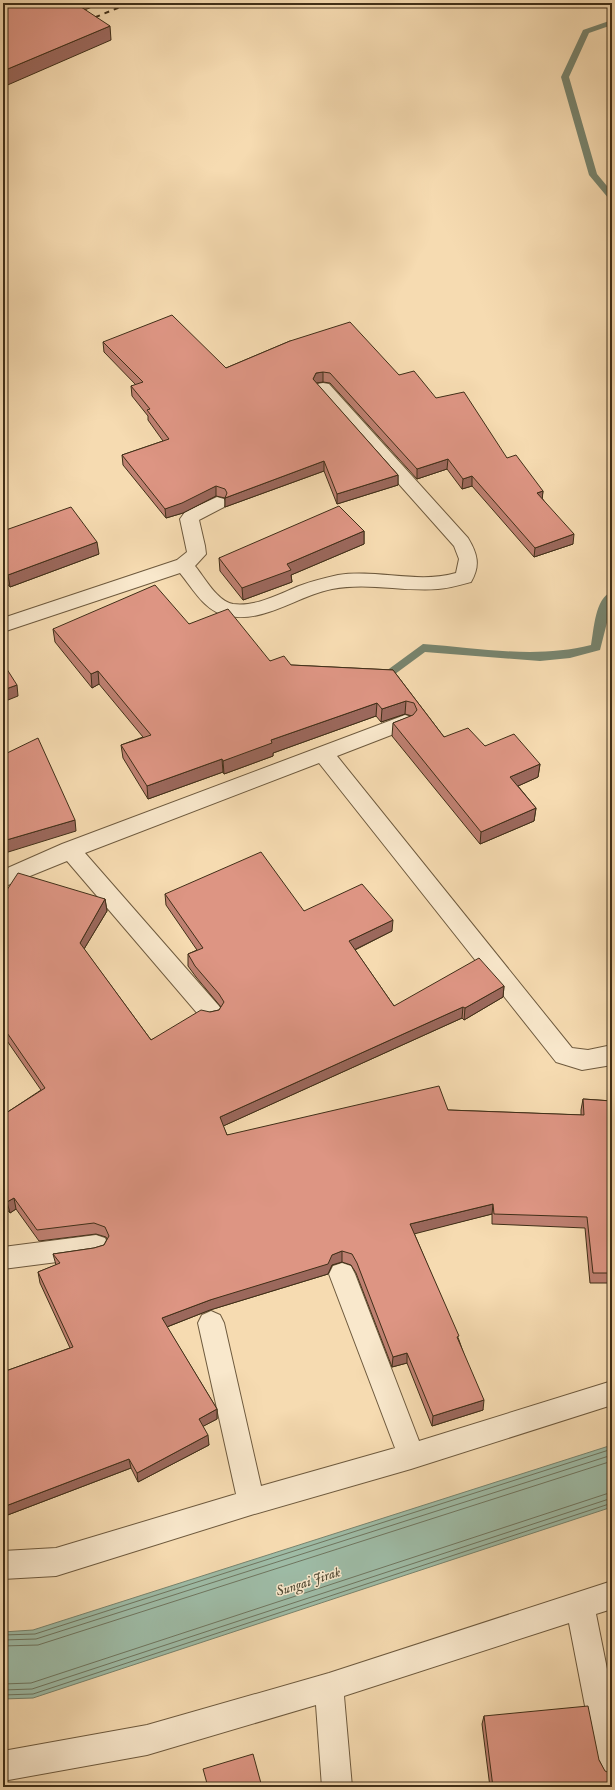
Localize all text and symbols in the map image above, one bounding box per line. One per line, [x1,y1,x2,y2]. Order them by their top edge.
water label: Sungai Jirak [274,1563,343,1602]

